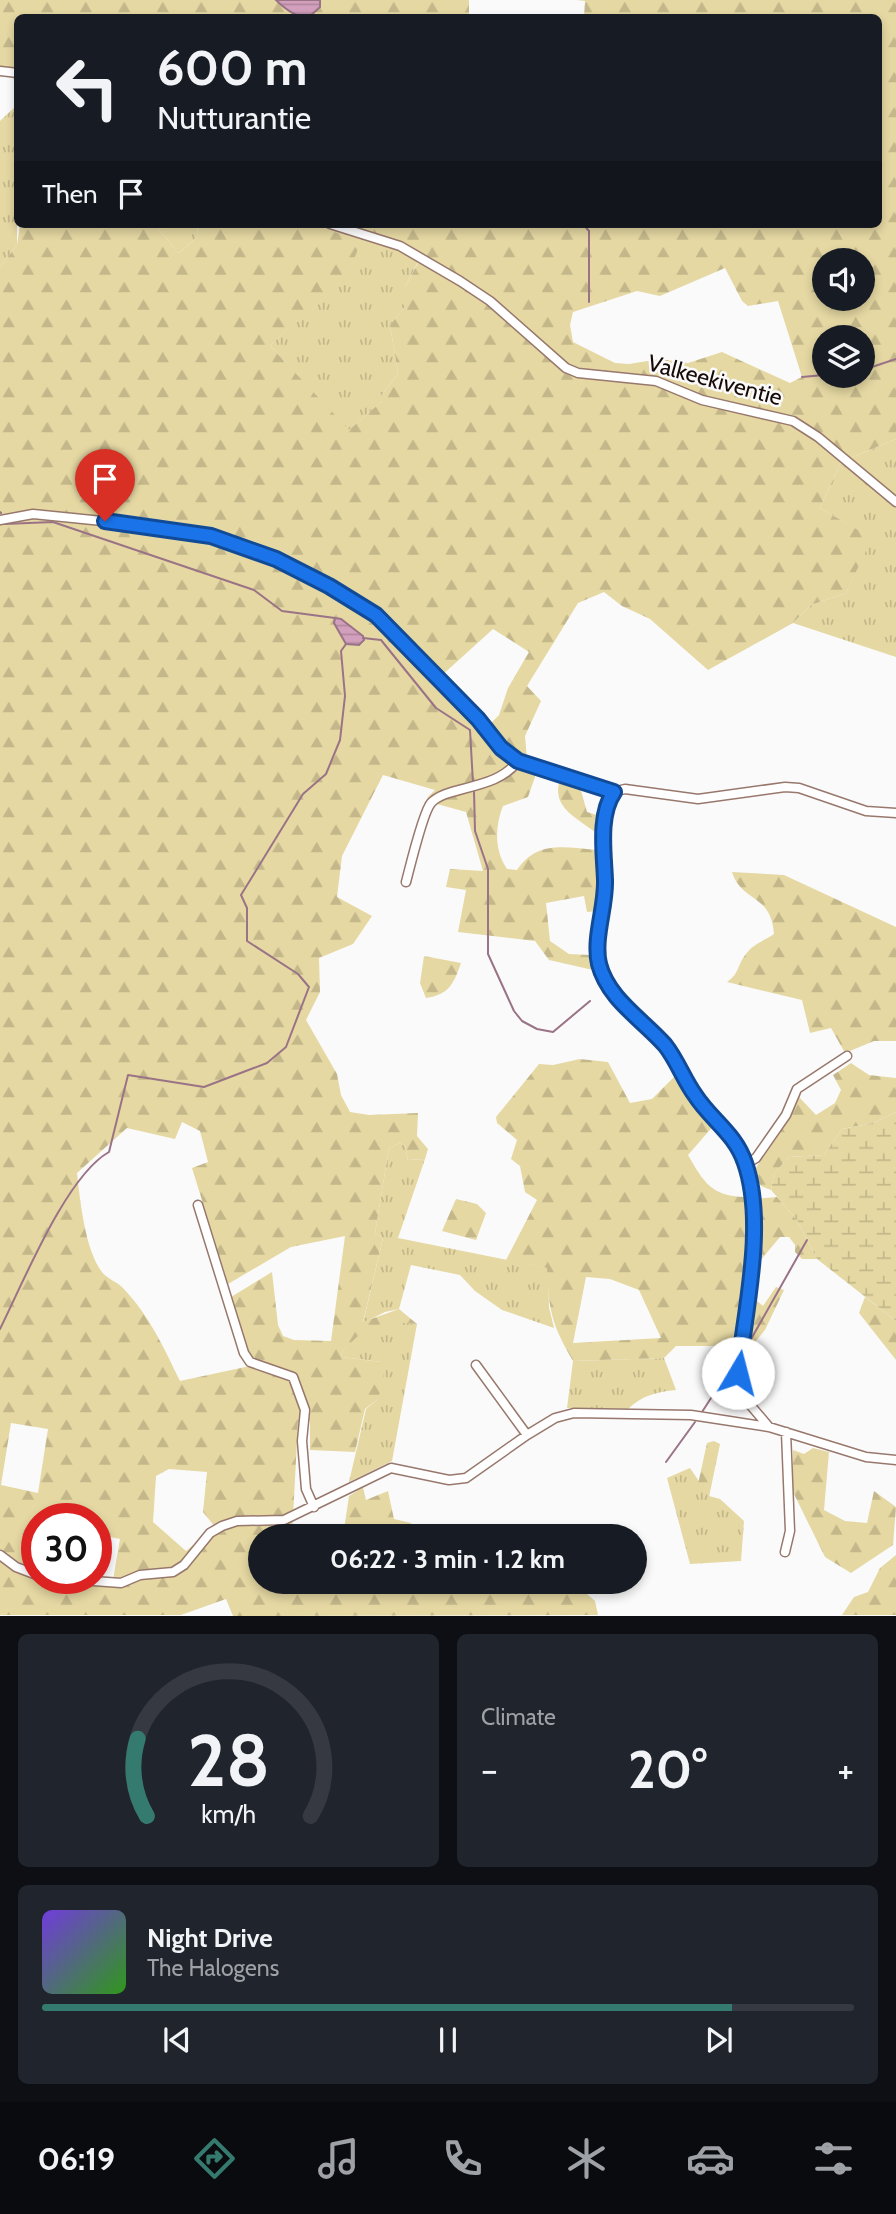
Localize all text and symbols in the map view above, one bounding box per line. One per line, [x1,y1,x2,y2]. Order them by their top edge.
text: 600 m [157,38,307,97]
icon: left [42,42,133,133]
text: Nutturantie [157,98,311,137]
icon: arrive [112,175,150,213]
text: Then [42,178,98,210]
map controls [812,248,875,388]
button: sound [812,248,875,311]
button: layers [812,325,875,388]
street label: Valkeekiventie [645,349,786,411]
pin [75,449,135,521]
icon: arrive [86,460,124,498]
position arrow [701,1336,775,1410]
speed limit sign: 30 [21,1503,112,1594]
text: 06:22 · 3 min · 1.2 km [330,1543,565,1575]
text: Climate [481,1703,556,1731]
text: 28 [187,1717,270,1805]
text: 20° [628,1738,707,1801]
text: − [481,1746,498,1793]
text: + [837,1746,854,1793]
text: km/h [201,1799,256,1829]
text: Night Drive [147,1922,273,1954]
text: The Halogens [147,1954,279,1982]
icon: previous [158,2021,196,2059]
icon: pause [429,2021,467,2059]
icon: next [700,2021,738,2059]
icon: directions [190,2134,239,2183]
icon: music [314,2134,363,2183]
icon: phone [438,2134,487,2183]
icon: climate [562,2134,611,2183]
icon: car [686,2134,735,2183]
icon: filters [809,2134,858,2183]
text: 06:19 [37,2139,115,2178]

